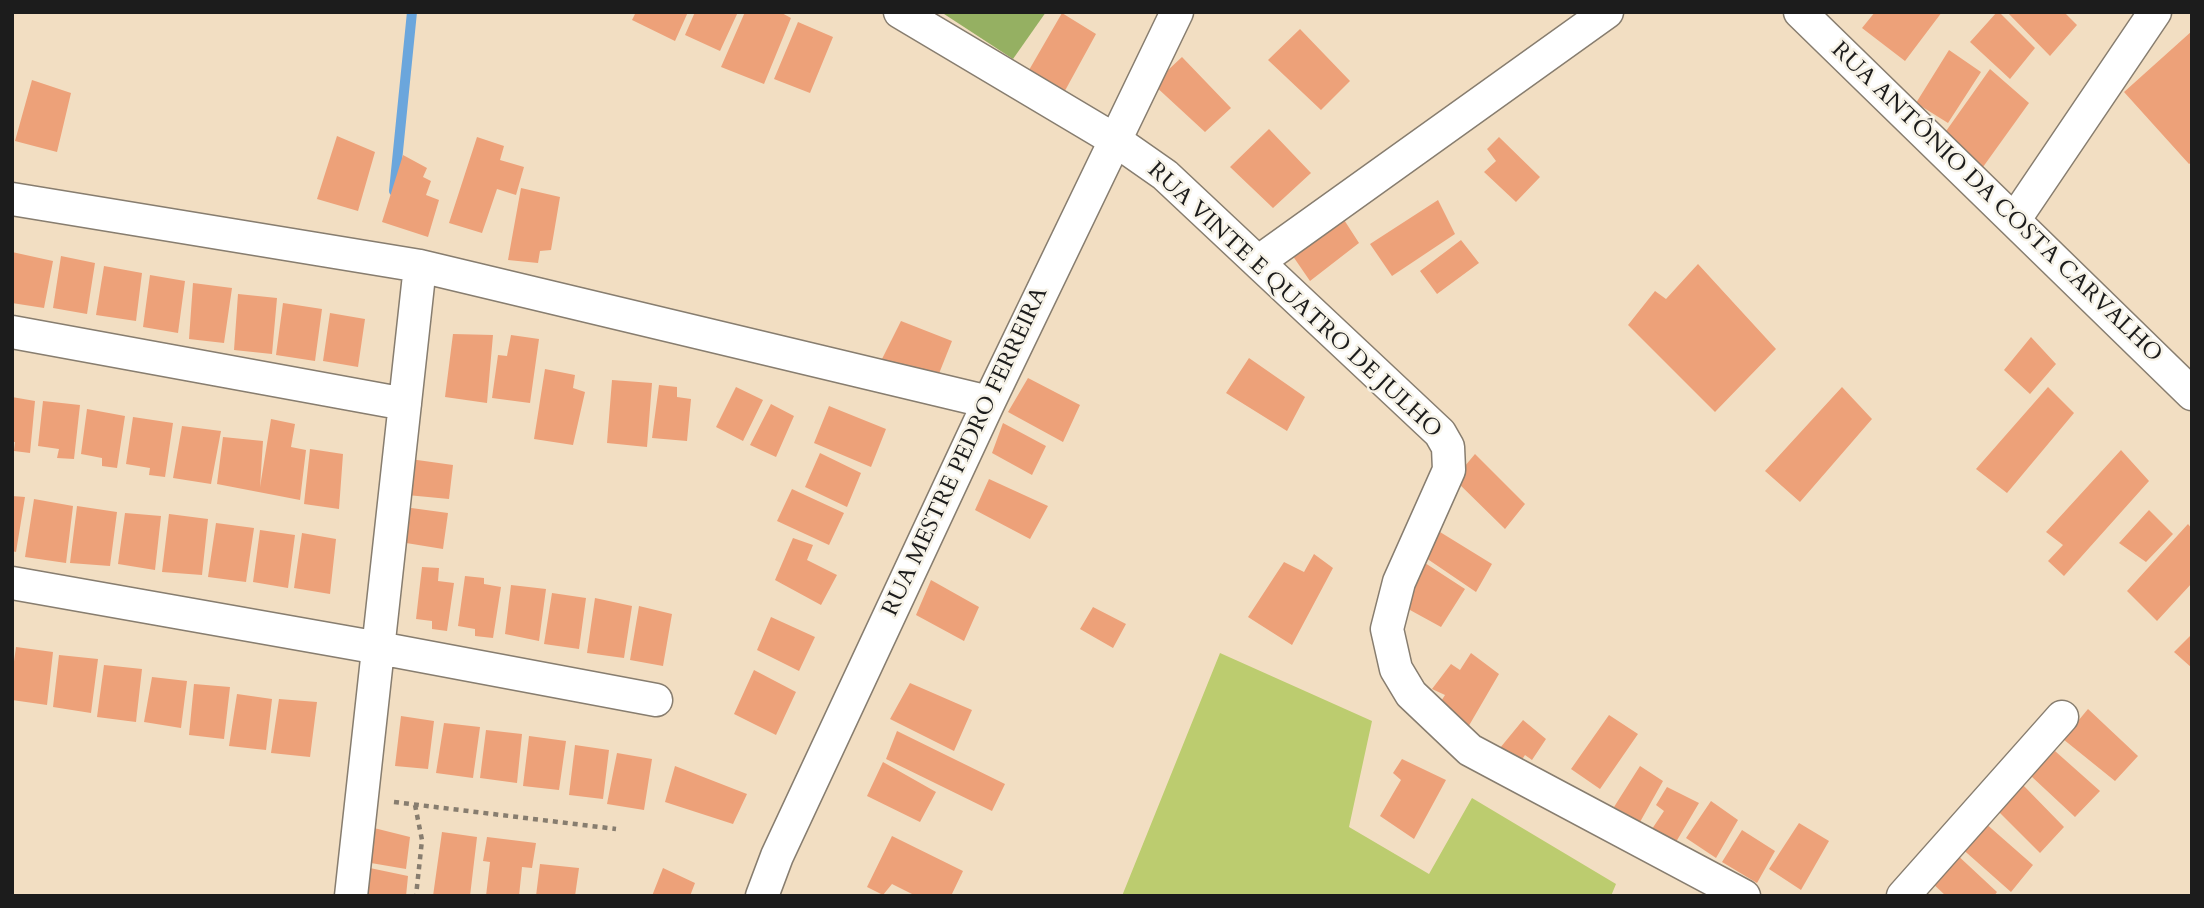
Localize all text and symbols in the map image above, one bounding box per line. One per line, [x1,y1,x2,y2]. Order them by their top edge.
street label: RUA ANTÔNIO DA COSTA CARVALHO [1825,37,2167,369]
street label: RUA VINTE E QUATRO DE JULHO [1141,157,1447,445]
street label: RUA MESTRE PEDRO FERREIRA [877,283,1055,621]

